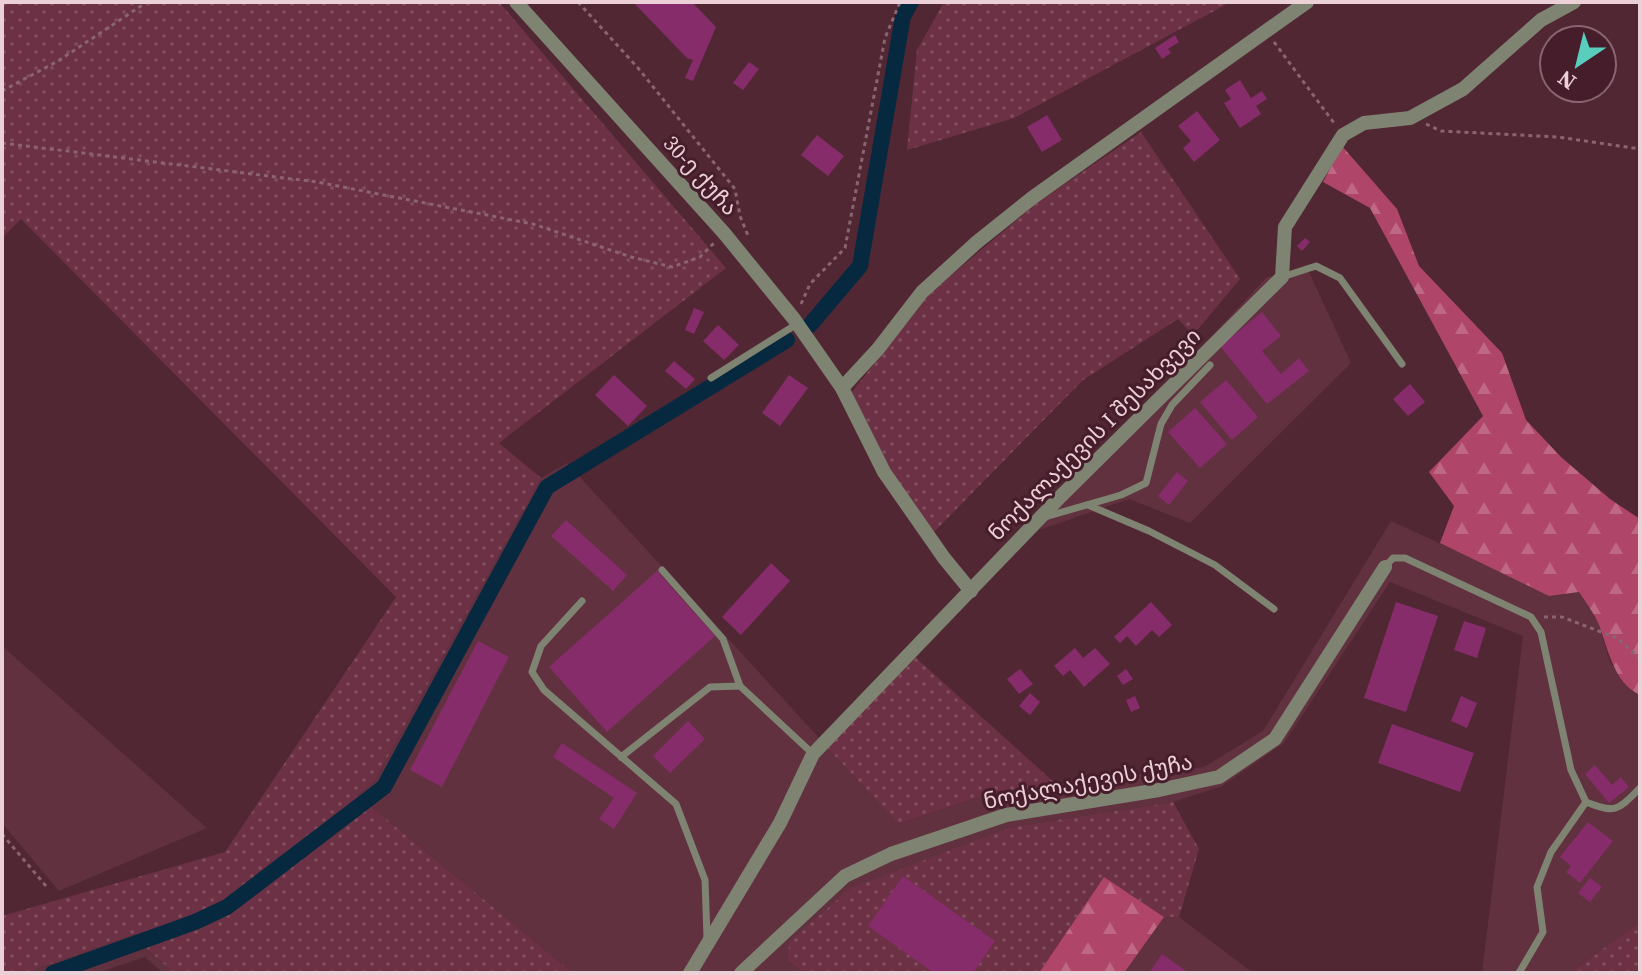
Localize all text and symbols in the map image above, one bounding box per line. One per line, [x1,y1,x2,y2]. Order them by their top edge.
north arrow [1538,24,1618,104]
text: N [1551,63,1582,97]
street label: 30-ე ქუჩა [657,128,745,222]
street label: ნოქალაქევის I შესახვევი [981,321,1207,547]
street label: ნოქალაქევის ქუჩა [981,746,1195,816]

